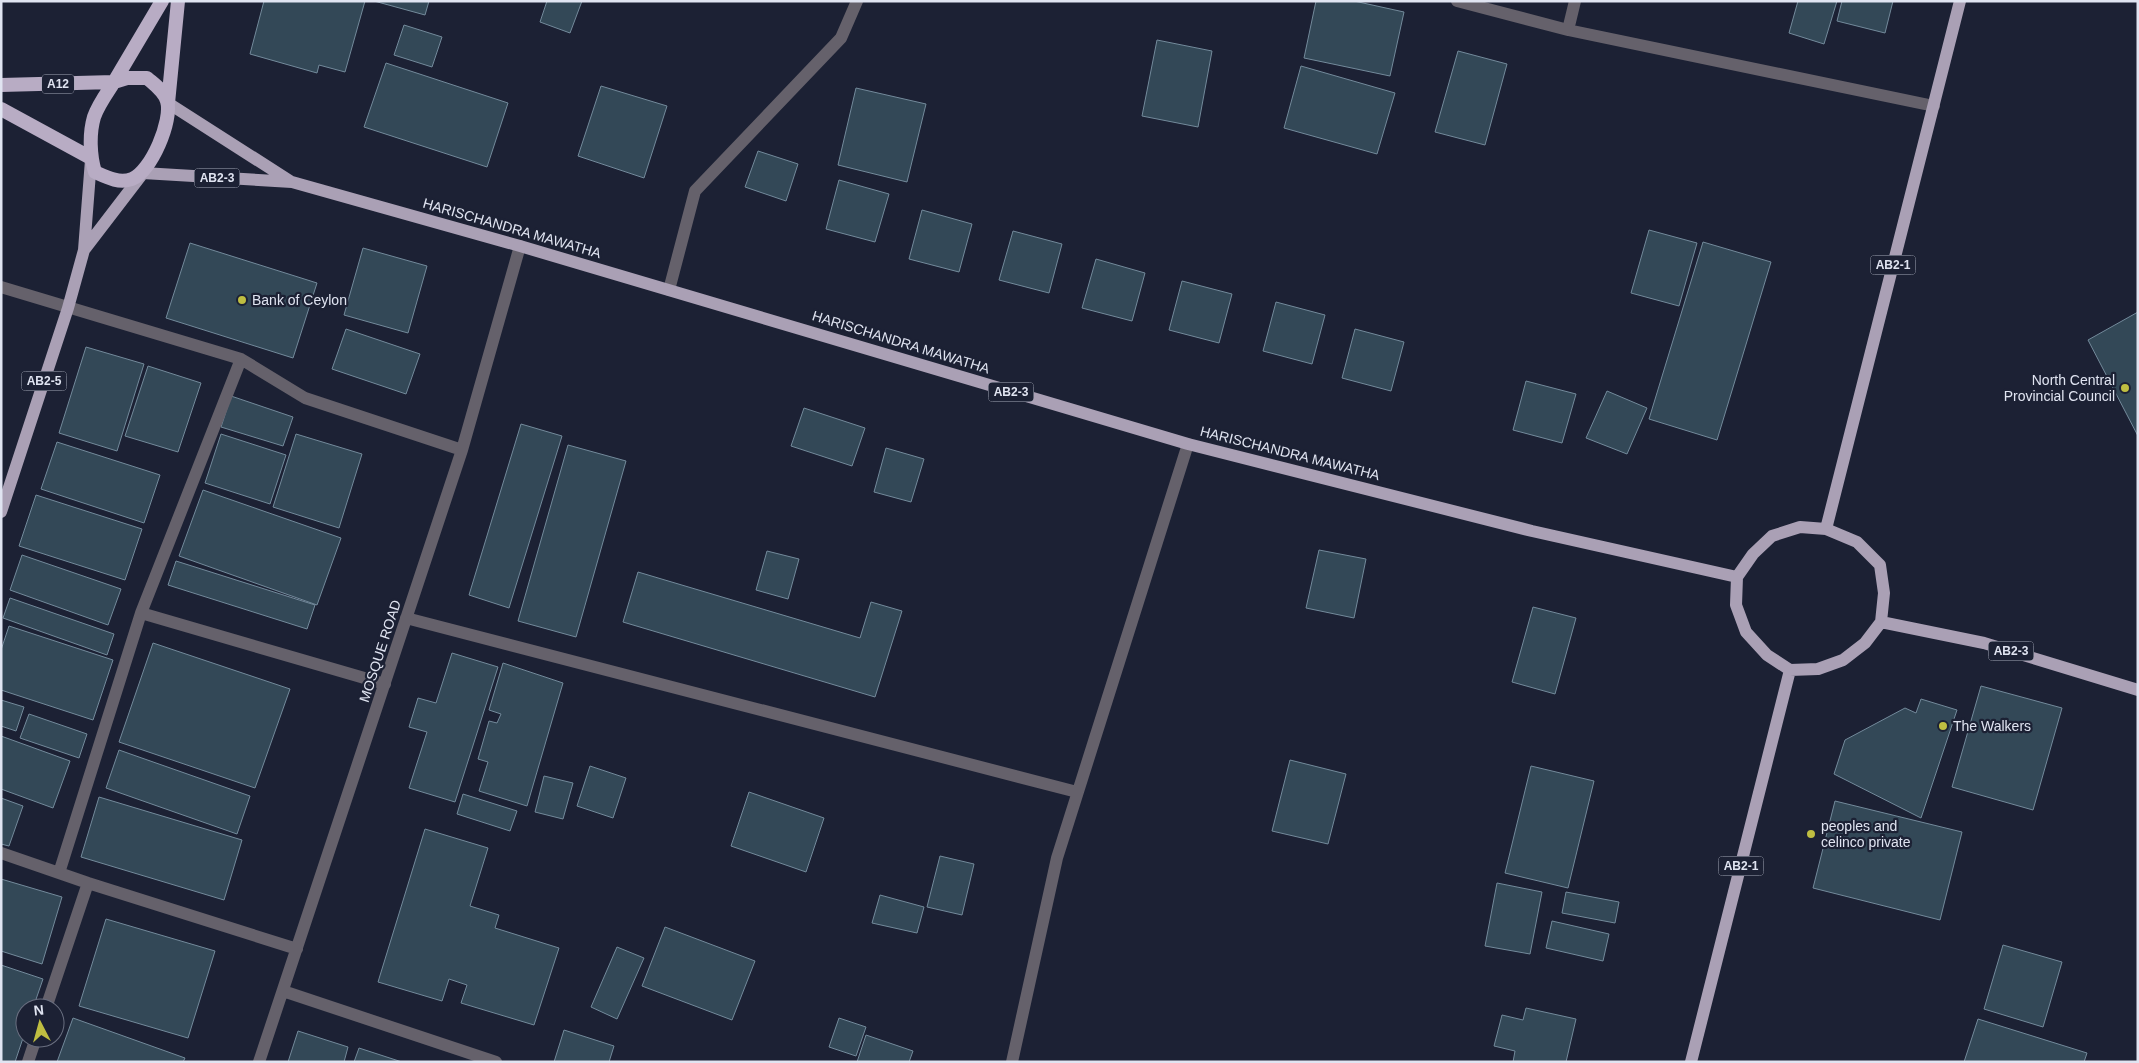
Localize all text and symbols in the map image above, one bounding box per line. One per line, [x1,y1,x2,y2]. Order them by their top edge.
road number: A12 [42,74,74,94]
road number: AB2-3 [194,168,240,188]
street label: HARISCHANDRA MAWATHA [421,195,604,261]
road number: AB2-1 [1870,256,1916,274]
place label: Bank of Ceylon [252,292,347,308]
marker: Bank of Ceylon [236,294,248,306]
street label: HARISCHANDRA MAWATHA [810,307,992,377]
road number: AB2-5 [22,372,66,391]
place label: North Central Provincial Council [2004,372,2115,404]
road number: AB2-3 [988,382,1034,402]
marker: North Central Provincial Council [2119,382,2131,394]
street label: HARISCHANDRA MAWATHA [1199,423,1382,483]
street label: MOSQUE ROAD [356,598,404,704]
road number: AB2-3 [1988,641,2034,660]
place label: The Walkers [1953,718,2031,734]
marker: The Walkers [1937,720,1949,732]
place label: peoples and celinco private [1821,818,1911,850]
marker: peoples and celinco private [1805,828,1817,840]
road number: AB2-1 [1718,856,1764,876]
north arrow [15,998,65,1048]
text: N [33,1002,45,1019]

